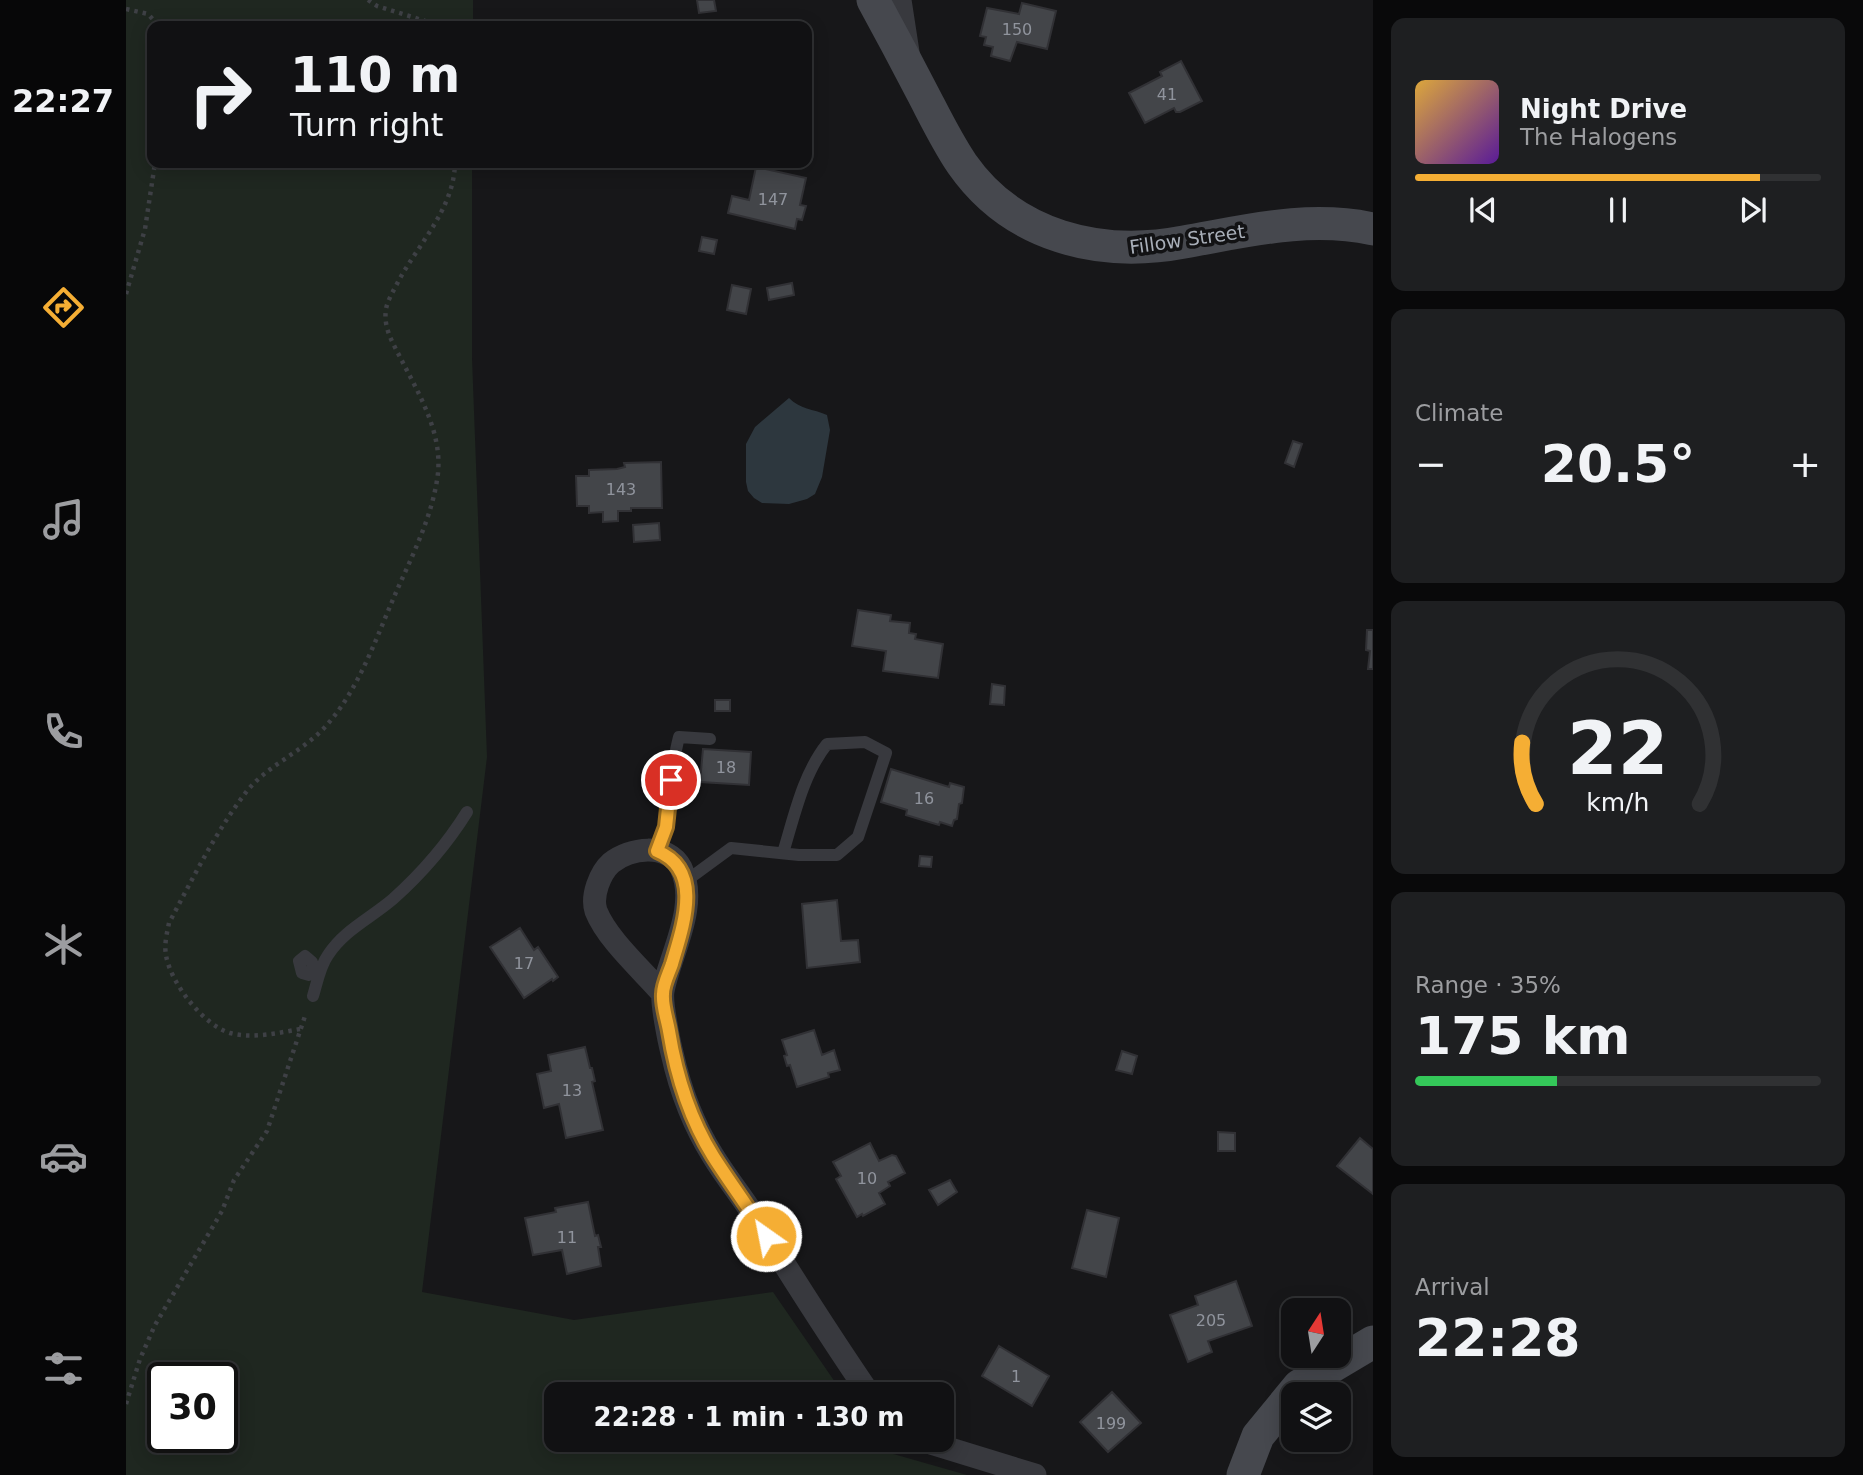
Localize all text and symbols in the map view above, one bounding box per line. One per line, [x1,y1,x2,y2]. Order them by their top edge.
house number: 150 [1002,20,1032,39]
text: 110 m [290,47,460,104]
icon: right [175,49,266,140]
text: 22:27 [12,82,114,120]
house number: 41 [1157,85,1177,104]
text: Night Drive [1520,94,1687,124]
text: Turn right [290,106,443,144]
text: The Halogens [1520,124,1677,150]
house number: 147 [758,190,788,209]
icon: previous [1464,191,1502,229]
icon: pause [1599,191,1637,229]
icon: next [1734,191,1772,229]
street label: Fillow Street [1128,220,1246,258]
icon: directions [39,283,88,332]
text: Climate [1415,400,1504,426]
text: 20.5° [1541,434,1695,494]
text: − [1415,442,1447,486]
text: + [1789,442,1821,486]
house number: 143 [606,480,636,499]
icon: music [39,495,88,544]
text: 22 [1567,706,1669,791]
icon: phone [39,707,88,756]
pin [641,750,701,810]
house number: 18 [716,758,736,777]
icon: arrive [652,761,690,799]
text: km/h [1586,787,1650,816]
house number: 16 [914,789,934,808]
icon: climate [39,920,88,969]
house number: 17 [514,954,534,973]
text: Range · 35% [1415,972,1561,998]
text: 175 km [1415,1006,1630,1066]
house number: 13 [562,1081,582,1100]
icon: car [39,1132,88,1181]
house number: 10 [857,1169,877,1188]
position arrow [729,1199,803,1273]
house number: 11 [557,1228,577,1247]
text: Arrival [1415,1274,1490,1300]
north arrow [1281,1298,1351,1368]
map controls [1281,1298,1351,1452]
text: 22:28 [1415,1308,1581,1368]
house number: 205 [1196,1311,1226,1330]
icon: filters [39,1344,88,1393]
speed limit sign: 30 [147,1362,238,1453]
house number: 1 [1011,1367,1021,1386]
button: layers [1281,1382,1351,1452]
text: 22:28 · 1 min · 130 m [594,1402,904,1432]
house number: 199 [1096,1414,1126,1433]

